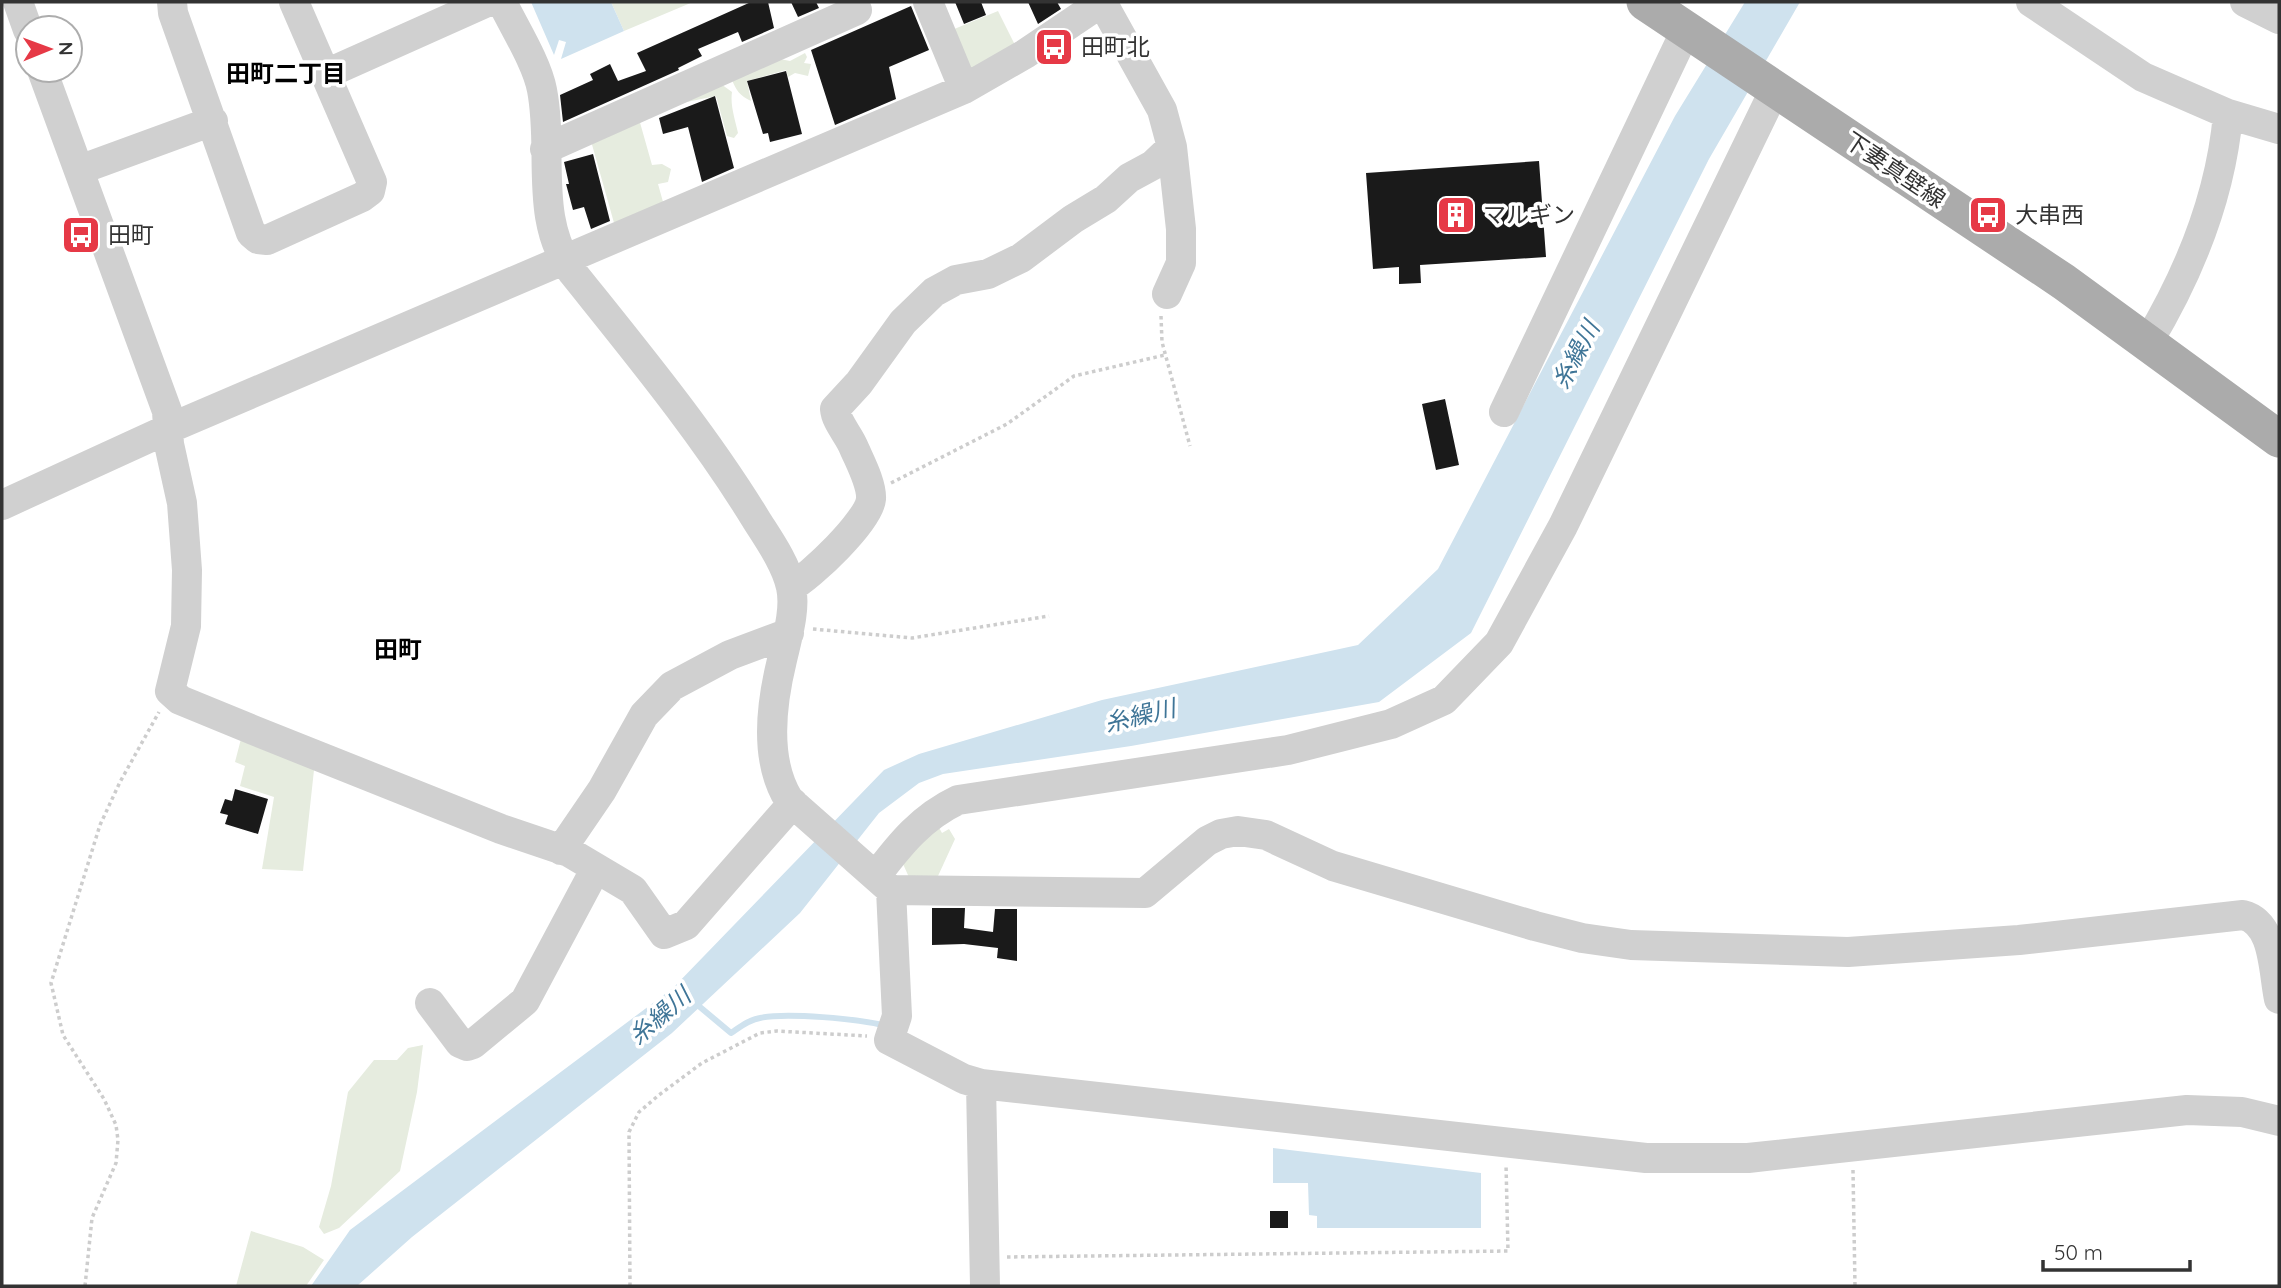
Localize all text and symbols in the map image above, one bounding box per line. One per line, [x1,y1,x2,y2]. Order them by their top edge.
north arrow [14,14,84,84]
bus stop icon: 田町北 [1033,26,1075,68]
place label: 田町北 [1081,32,1150,61]
text: N [54,42,78,56]
district label: 田町二丁目 [226,58,346,88]
street label: 下妻真壁線 [1840,125,1951,214]
building icon: マルギン [1435,194,1477,236]
bus stop icon: 大串西 [1967,194,2009,236]
place label: マルギン [1483,200,1575,229]
place label: 大串西 [2015,200,2084,229]
bus stop icon: 田町 [60,214,102,256]
place label: 田町 [108,220,154,249]
water label: 糸繰川 [1545,313,1607,393]
district label: 田町 [374,634,422,664]
water label: 糸繰川 [1101,692,1181,738]
water label: 糸繰川 [622,978,699,1050]
scale bar [2043,1228,2190,1272]
text: 50 m [2054,1239,2103,1265]

